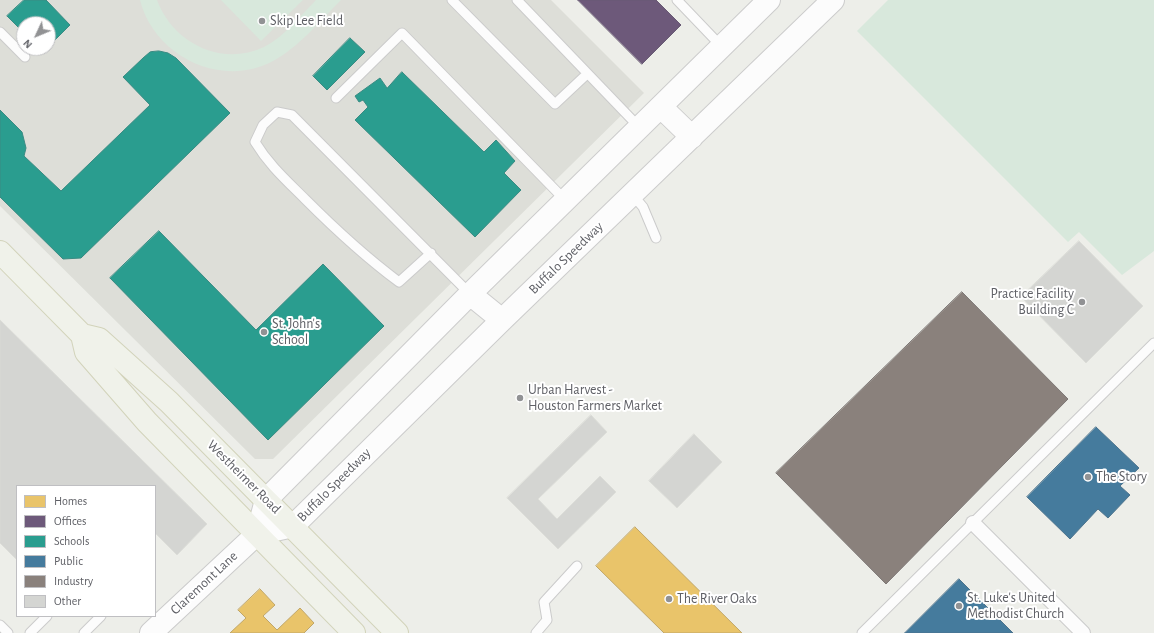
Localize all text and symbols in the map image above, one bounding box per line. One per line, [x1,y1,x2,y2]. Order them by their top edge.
place label: Skip Lee Field [270,13,343,29]
north arrow [16,16,56,56]
marker: Skip Lee Field [257,16,267,26]
text: N [21,37,34,51]
street label: Buffalo Speedway [525,218,607,298]
place label: Practice Facility Building C [990,286,1074,318]
marker: Practice Facility Building C [1077,297,1087,307]
place label: St. John's School [272,316,320,348]
marker: St. John's School [259,327,269,337]
place label: Urban Harvest - Houston Farmers Market [528,382,662,414]
marker: Urban Harvest - Houston Farmers Market [515,393,525,403]
street label: Westheimer Road [204,437,284,517]
street label: Buffalo Speedway [294,445,374,525]
place label: The Story [1096,469,1147,485]
marker: The Story [1083,472,1093,482]
legend [16,485,156,617]
text: Homes [54,495,87,507]
text: Offices [54,515,87,527]
text: Schools [54,535,89,547]
street label: Claremont Lane [167,548,241,618]
text: Public [54,555,83,567]
text: Industry [54,575,93,587]
place label: St. Luke's United Methodist Church [967,590,1064,622]
place label: The River Oaks [677,591,757,607]
marker: The River Oaks [664,594,674,604]
text: Other [54,595,81,607]
marker: St. Luke's United Methodist Church [954,601,964,611]

